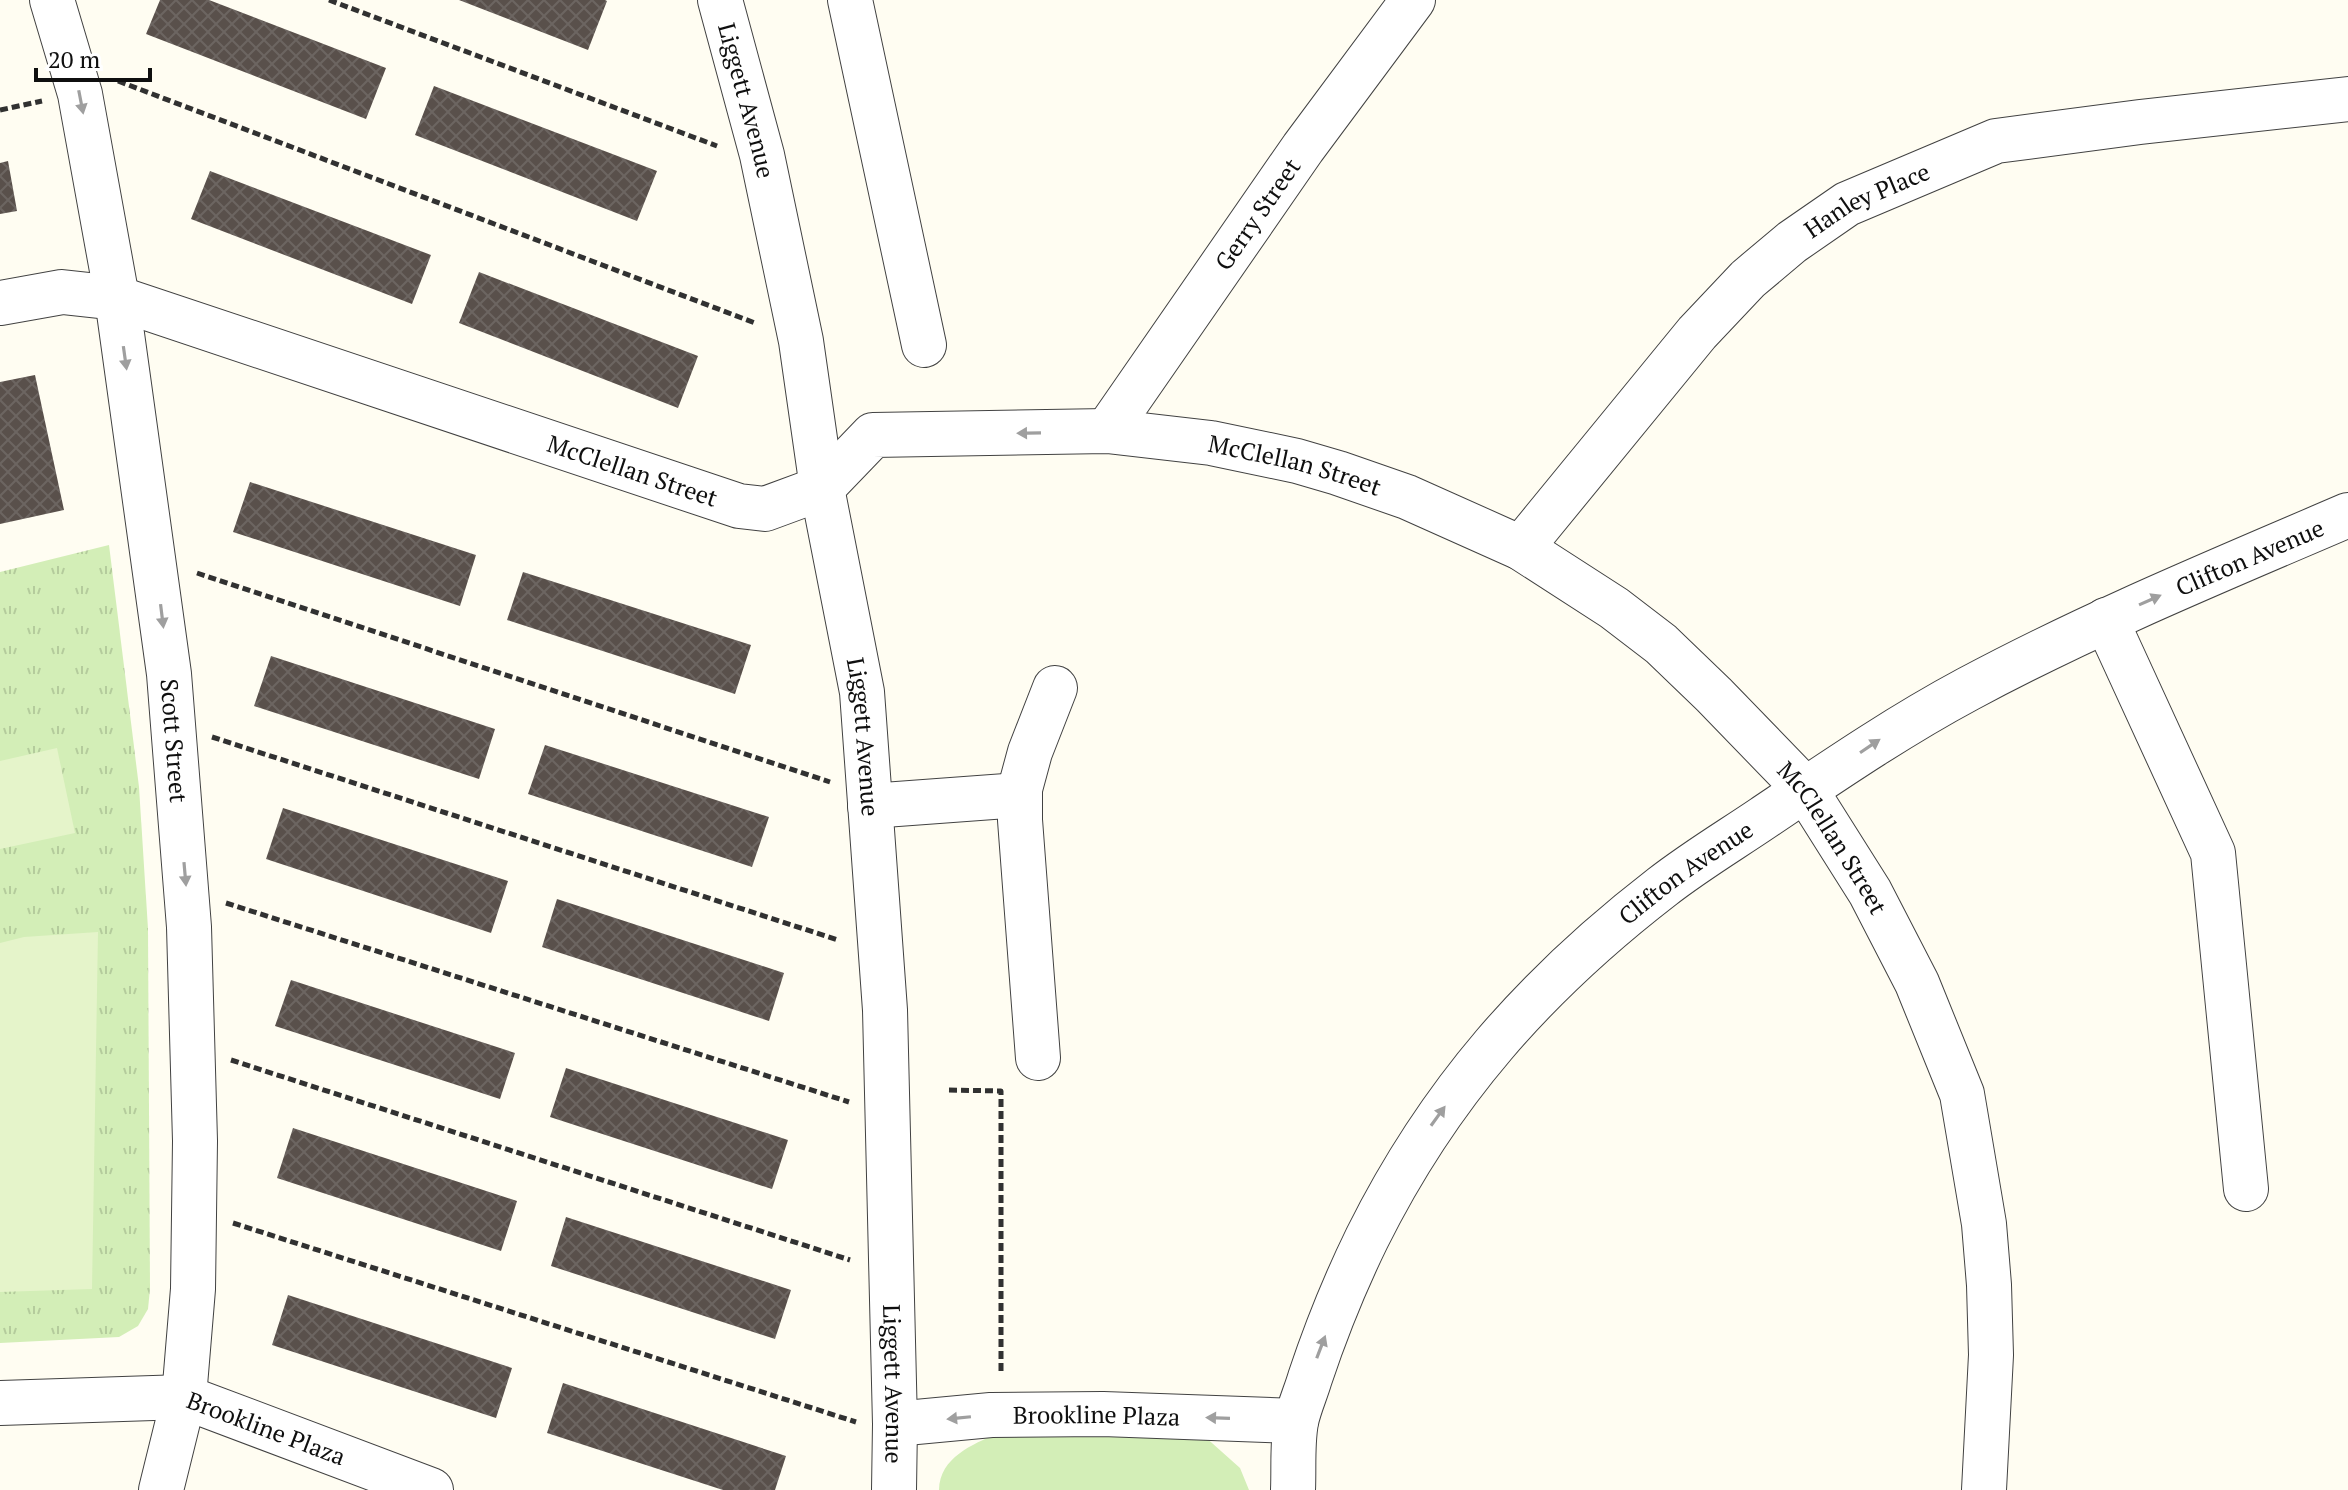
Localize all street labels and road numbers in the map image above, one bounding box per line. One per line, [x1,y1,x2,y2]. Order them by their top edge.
street label: Liggett Avenue [711,19,782,181]
street label: Gerry Street [1207,152,1307,276]
street label: Hanley Place [1798,155,1934,245]
street label: McClellan Street [543,427,722,514]
street label: McClellan Street [1206,427,1386,503]
street label: Clifton Avenue [2171,511,2329,603]
street label: Liggett Avenue [840,655,887,818]
street label: Scott Street [153,678,195,804]
street label: McClellan Street [1771,754,1895,920]
street label: Clifton Avenue [1612,813,1759,932]
street label: Liggett Avenue [876,1304,911,1464]
street label: Brookline Plaza [182,1384,350,1472]
street label: Brookline Plaza [1013,1398,1181,1433]

